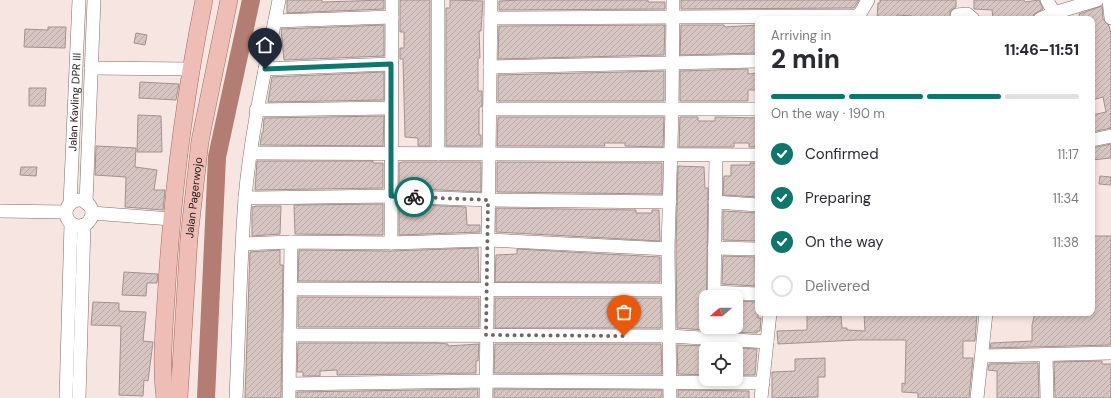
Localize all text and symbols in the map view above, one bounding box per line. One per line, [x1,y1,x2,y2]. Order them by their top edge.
text: Arriving in [771,27,831,44]
pin [248,28,282,69]
icon: home [254,34,276,56]
text: 11:46–11:51 [1004,40,1079,60]
text: 2 min [771,42,840,76]
street label: Jalan Kavling DPR III [65,53,84,152]
text: On the way · 190 m [771,105,885,122]
icon: check [771,143,793,165]
text: Confirmed [805,144,879,164]
text: 11:17 [1057,146,1079,163]
street label: Jalan Pagerwojo [182,156,205,239]
courier [394,177,434,217]
icon: bike [403,186,425,208]
icon: check [771,187,793,209]
text: Preparing [805,188,871,208]
text: 11:34 [1053,190,1079,207]
icon: check [771,231,793,253]
text: On the way [805,232,884,252]
text: 11:38 [1053,234,1079,251]
text: Delivered [805,276,870,296]
north arrow [699,290,743,334]
map controls [699,290,743,386]
pin [607,295,641,336]
icon: bag [613,301,635,323]
button: locate [699,342,743,386]

